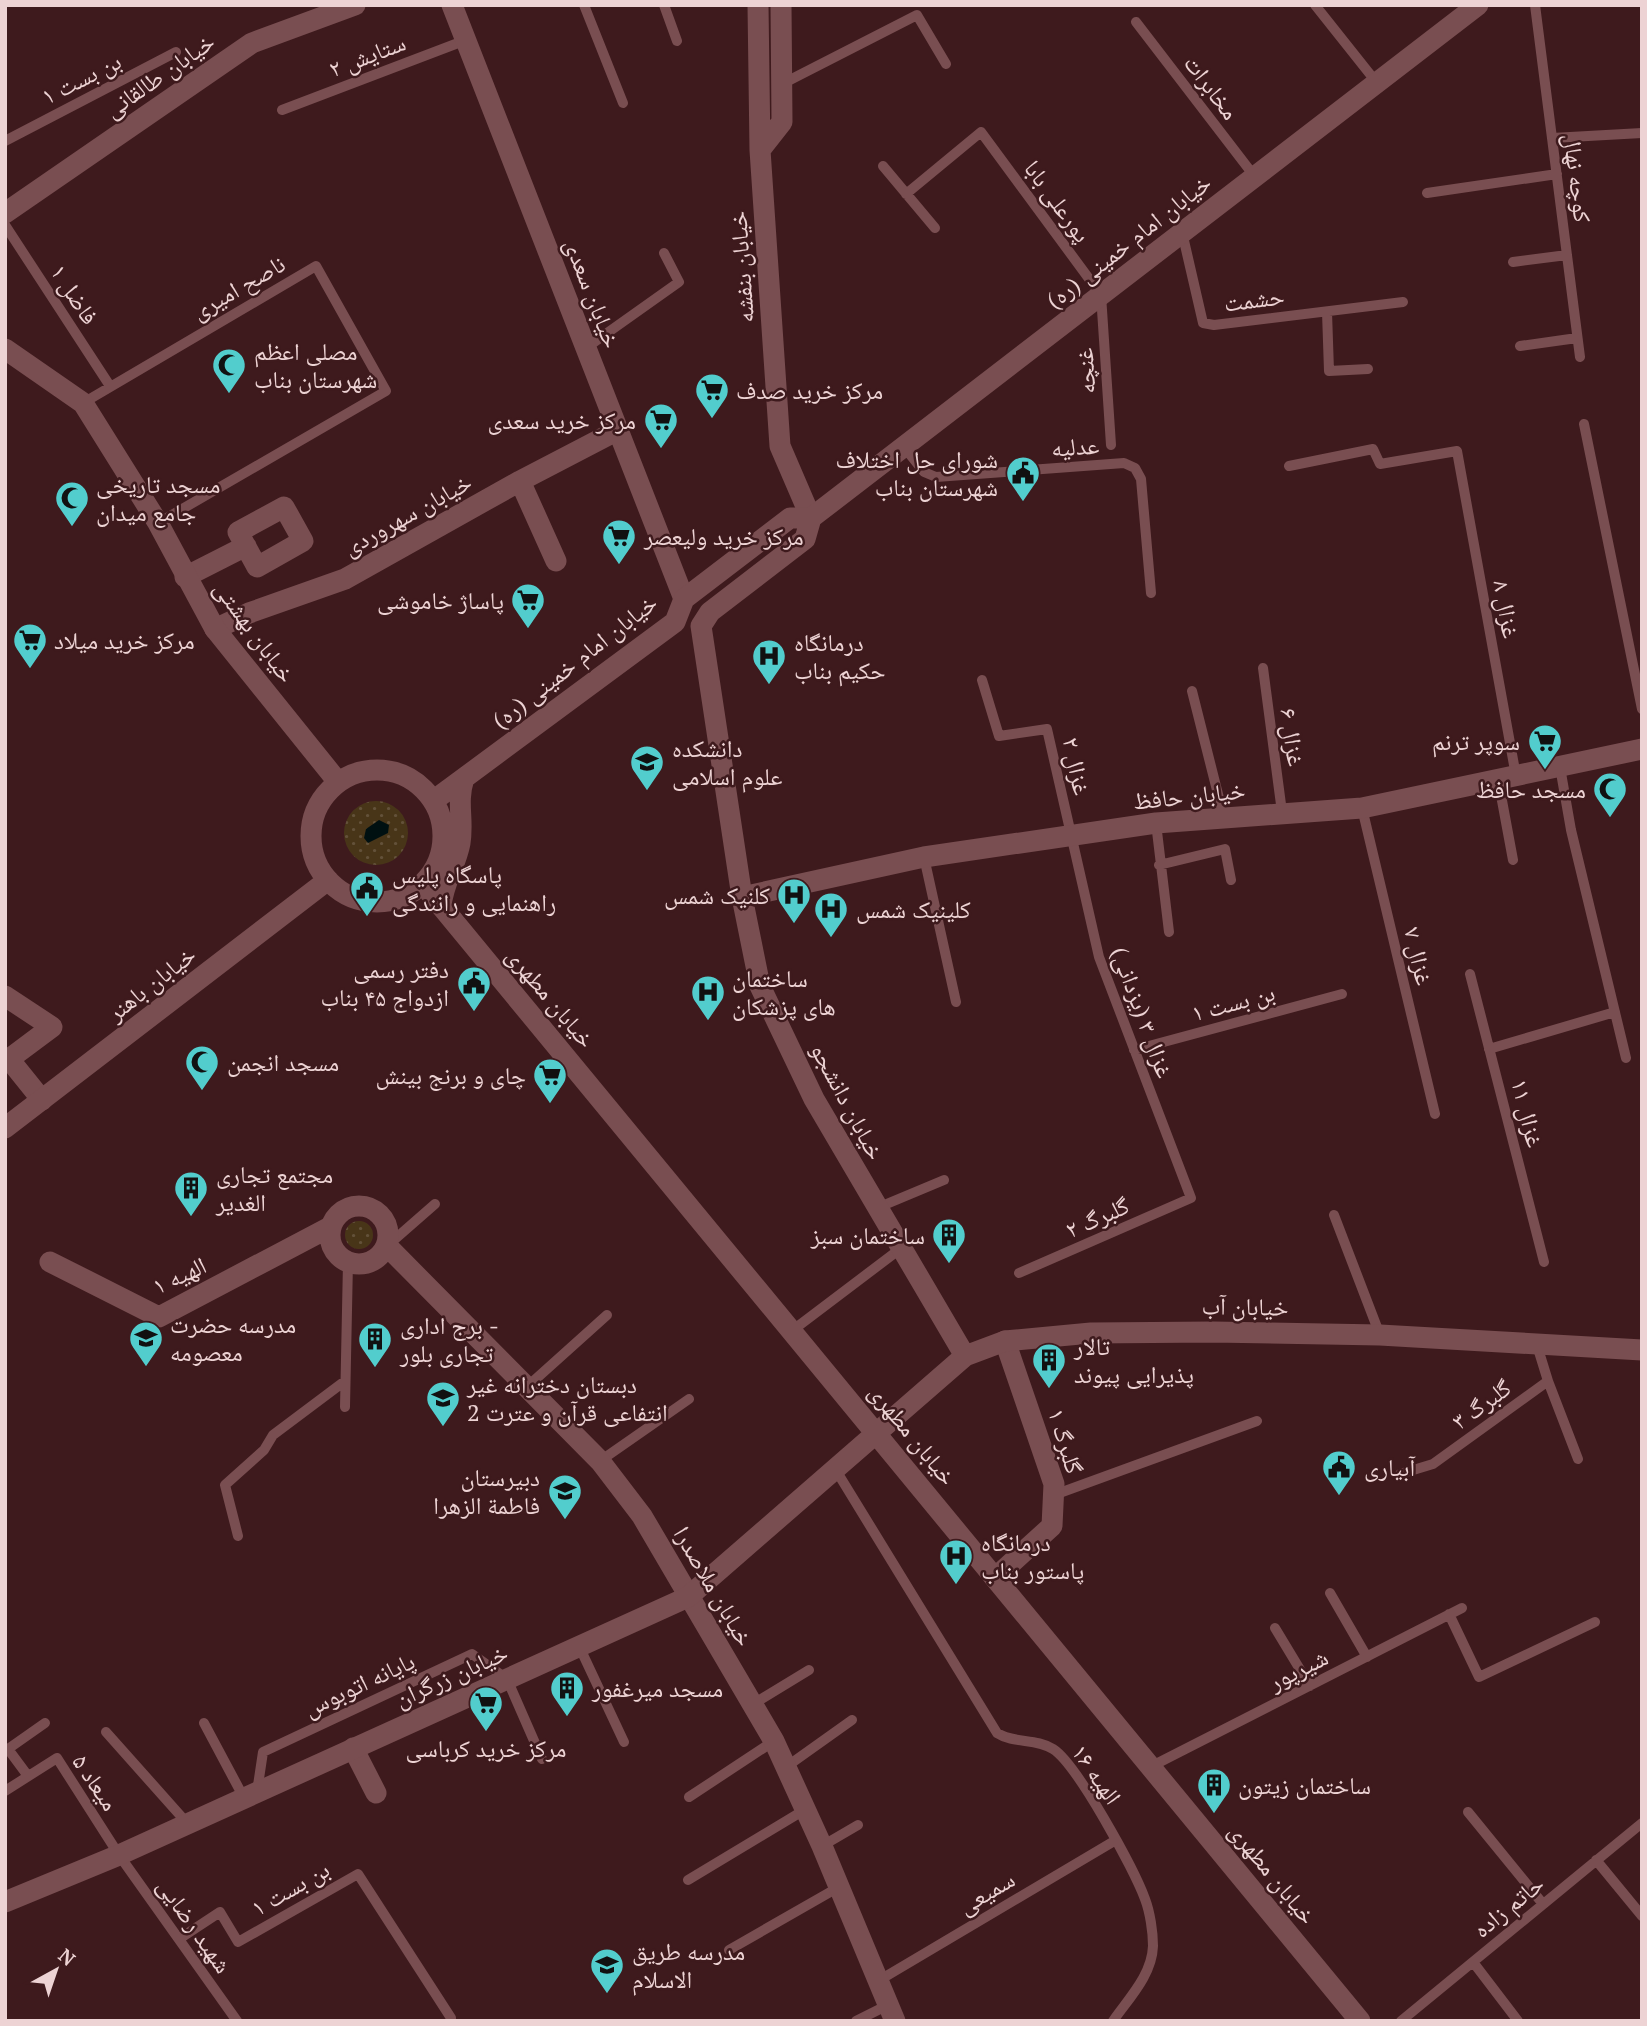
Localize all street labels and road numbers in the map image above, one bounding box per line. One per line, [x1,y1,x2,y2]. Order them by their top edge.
street label: خیابان طالقانی [97,25,221,125]
street label: ستایش ۲ [324,26,410,84]
street label: بن بست ۱ [36,44,126,112]
street label: مخابرات [1177,48,1247,126]
street label: کوچه نهال [1557,132,1599,224]
street label: پورعلی بابا [1017,153,1099,249]
street label: خیابان امام خمینی (ره) [1039,166,1218,316]
street label: خیابان بنفشه [721,210,761,324]
street label: خیابان سعدی [558,234,628,352]
street label: ناصح امیری [185,247,291,327]
street label: فاضل ۱ [44,258,106,330]
street label: حشمت [1222,279,1286,319]
street label: غنچه [1067,347,1103,395]
street label: عدلیه [1050,428,1100,464]
street label: خیابان سهروردی [337,465,477,563]
street label: خیابان بهشتی [207,573,303,689]
street label: غزال ۸ [1486,577,1528,641]
street label: خیابان امام خمینی (ره) [485,586,664,736]
street label: غزال ۶ [1273,706,1313,768]
street label: غزال ۲ [1055,734,1099,798]
street label: خیابان حافظ [1131,773,1247,817]
street label: غزال ۷ [1397,924,1441,988]
street label: خیابان باهنر [99,938,202,1028]
street label: خیابان مطهری [499,940,603,1054]
street label: غزال ۳ (یزدانی) [1104,942,1182,1082]
street label: بن بست ۱ [1188,976,1278,1028]
street label: خیابان دانشجو [804,1037,892,1165]
street label: غزال ۱۱ [1504,1076,1552,1150]
street label: گلبرگ ۲ [1060,1189,1134,1245]
street label: الهیه ۱ [147,1249,211,1301]
street label: خیابان آب [1201,1289,1289,1323]
street label: گلبرگ ۳ [1445,1371,1517,1436]
street label: خیابان مطهری [862,1376,964,1492]
street label: گلبرگ ۱ [1041,1405,1091,1477]
street label: خیابان ملاصدرا [667,1520,761,1652]
street label: خیابان زرگران [389,1636,513,1714]
street label: شیرپور [1262,1640,1333,1698]
street label: پایانه اتوبوس [298,1644,420,1724]
street label: الهیه ۱۶ [1065,1737,1129,1811]
street label: میعاد ۵ [65,1747,127,1817]
street label: خیابان مطهری [1222,1815,1324,1931]
street label: بن بست ۱ [245,1853,335,1923]
street label: سمیعی [952,1863,1020,1921]
street label: حاتم زاده [1466,1868,1551,1945]
street label: شهید رضایی [150,1871,240,1979]

